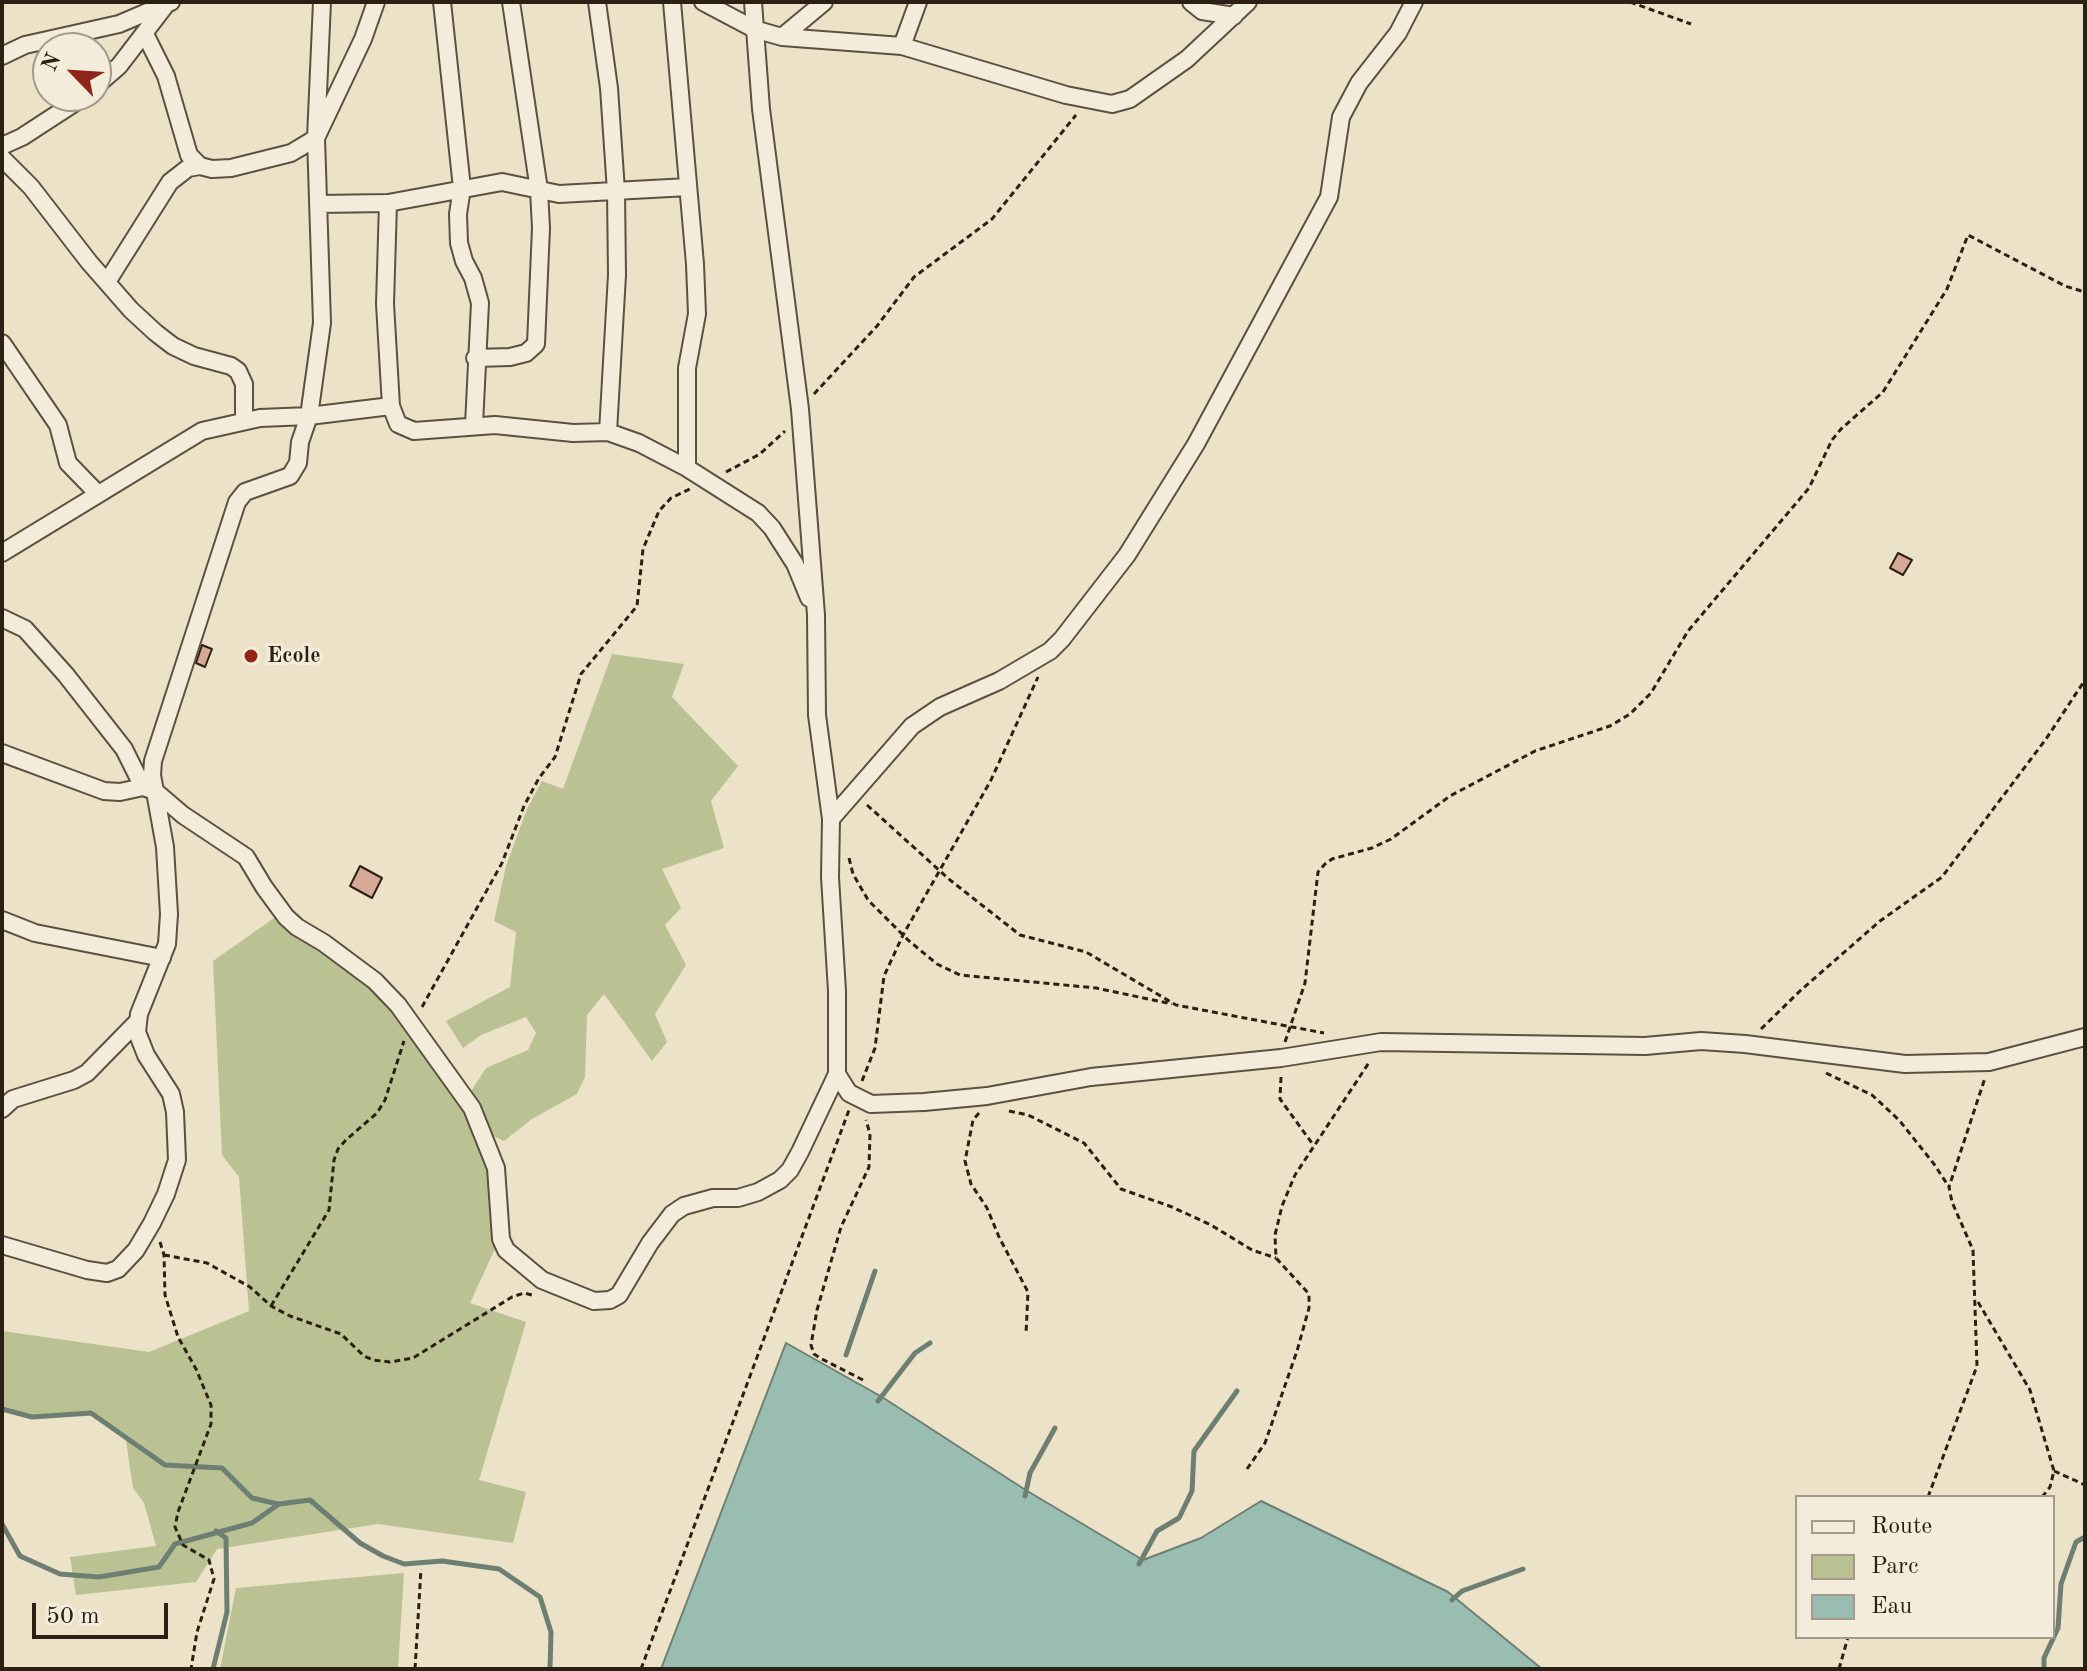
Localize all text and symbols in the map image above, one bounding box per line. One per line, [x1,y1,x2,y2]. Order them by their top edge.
north arrow [32,32,112,112]
text: N [39,50,66,75]
place label: Ecole [267,643,321,669]
marker: Ecole [242,647,260,665]
legend [1795,1495,2055,1639]
text: Route [1871,1515,1932,1539]
text: Parc [1871,1555,1918,1579]
scale bar [36,1587,172,1637]
text: Eau [1871,1595,1912,1619]
text: 50 m [46,1605,100,1629]

